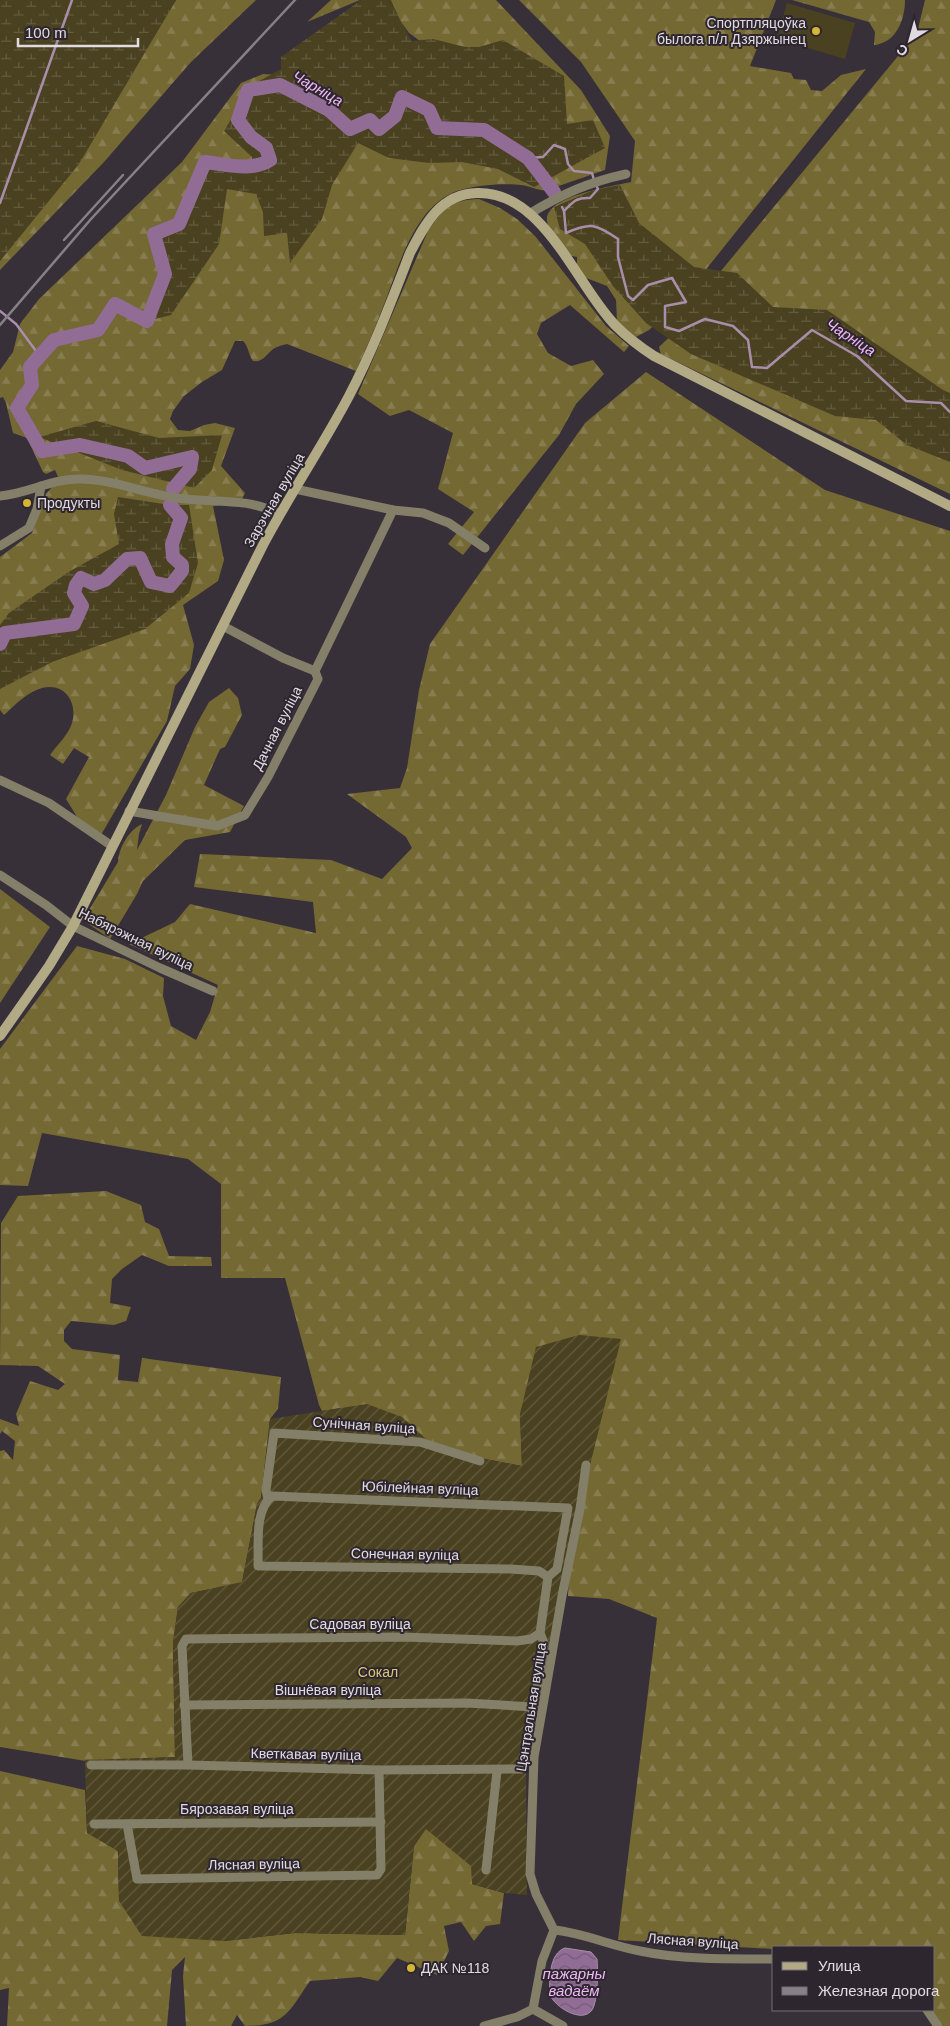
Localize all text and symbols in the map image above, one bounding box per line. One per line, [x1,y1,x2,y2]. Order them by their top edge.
scale bar [18,15,138,47]
place label: Спортпляцоўка былога п/л Дзяржынец [657,15,806,47]
north arrow [885,15,935,65]
text: 100 m [25,24,67,41]
marker: Спортпляцоўка былога п/л Дзяржынец [810,25,822,37]
text: С [893,41,911,60]
water label: Чарніца [290,67,346,109]
water label: Чарніца [823,315,879,359]
street label: Зарэчная вуліца [240,450,308,550]
place label: Продукты [37,495,100,511]
marker: Продукты [21,497,33,509]
street label: Дачная вуліца [249,683,305,773]
street label: Набярэжная вуліца [76,904,196,974]
street label: Сунічная вуліца [312,1413,416,1437]
street label: Юбілейная вуліца [361,1478,479,1498]
street label: Сонечная вуліца [351,1545,459,1563]
street label: Садовая вуліца [309,1616,411,1632]
street label: Цэнтральная вуліца [513,1641,549,1773]
park label: Сокал [358,1664,398,1680]
street label: Вішнёвая вуліца [275,1682,382,1698]
street label: Кветкавая вуліца [250,1745,362,1763]
street label: Бярозавая вуліца [180,1801,294,1817]
street label: Лясная вуліца [208,1855,300,1873]
street label: Лясная вуліца [647,1930,739,1952]
legend [772,1946,935,2011]
text: Улица [818,1957,861,1974]
place label: ДАК №118 [421,1960,489,1976]
marker: ДАК №118 [405,1962,417,1974]
water label: пажарны вадаём [543,1965,605,1999]
text: Железная дорога [818,1982,940,1999]

